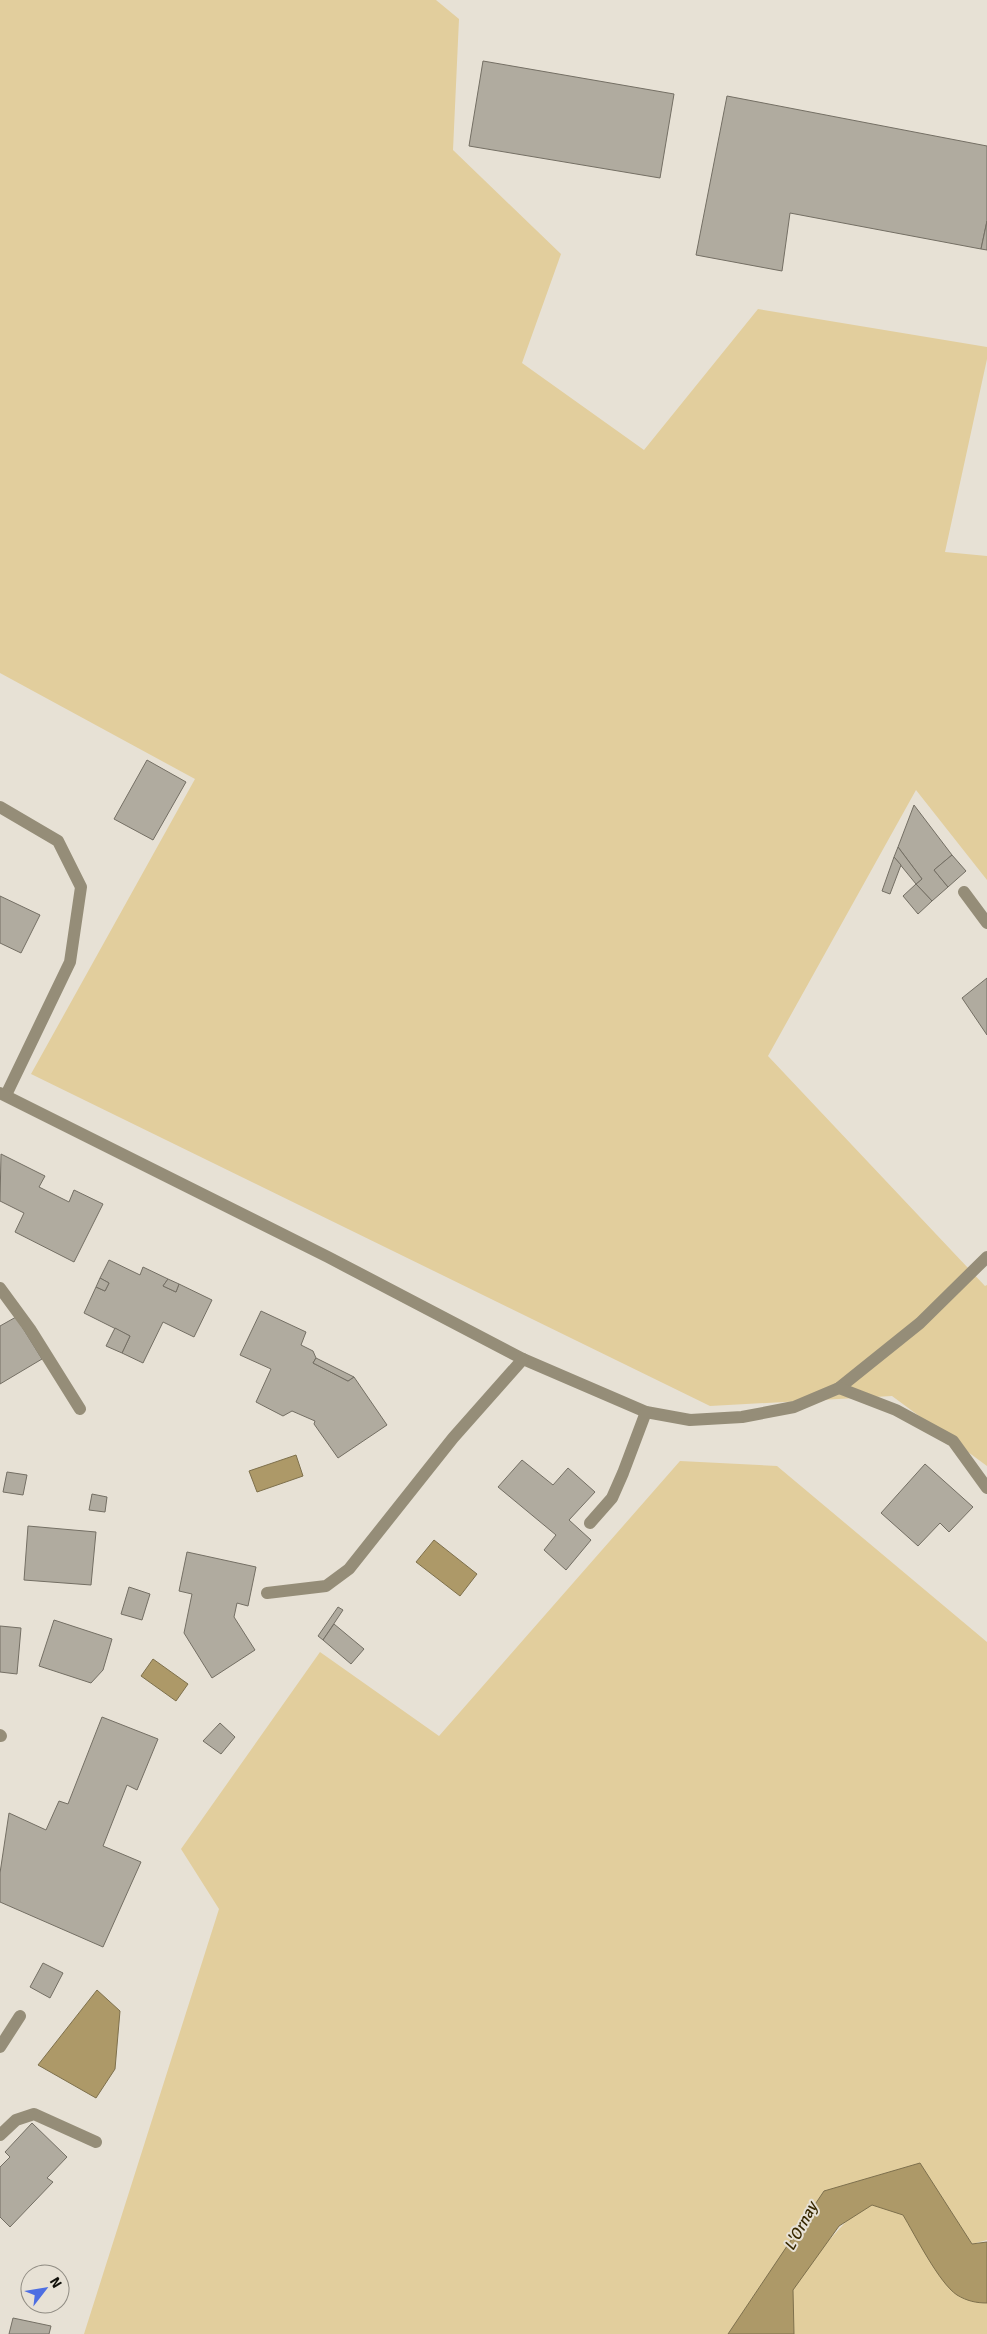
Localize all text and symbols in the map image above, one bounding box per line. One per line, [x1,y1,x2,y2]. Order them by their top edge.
water label: L'Ornay [780,2197,823,2254]
north arrow [20,2264,70,2314]
text: N [46,2274,66,2291]

